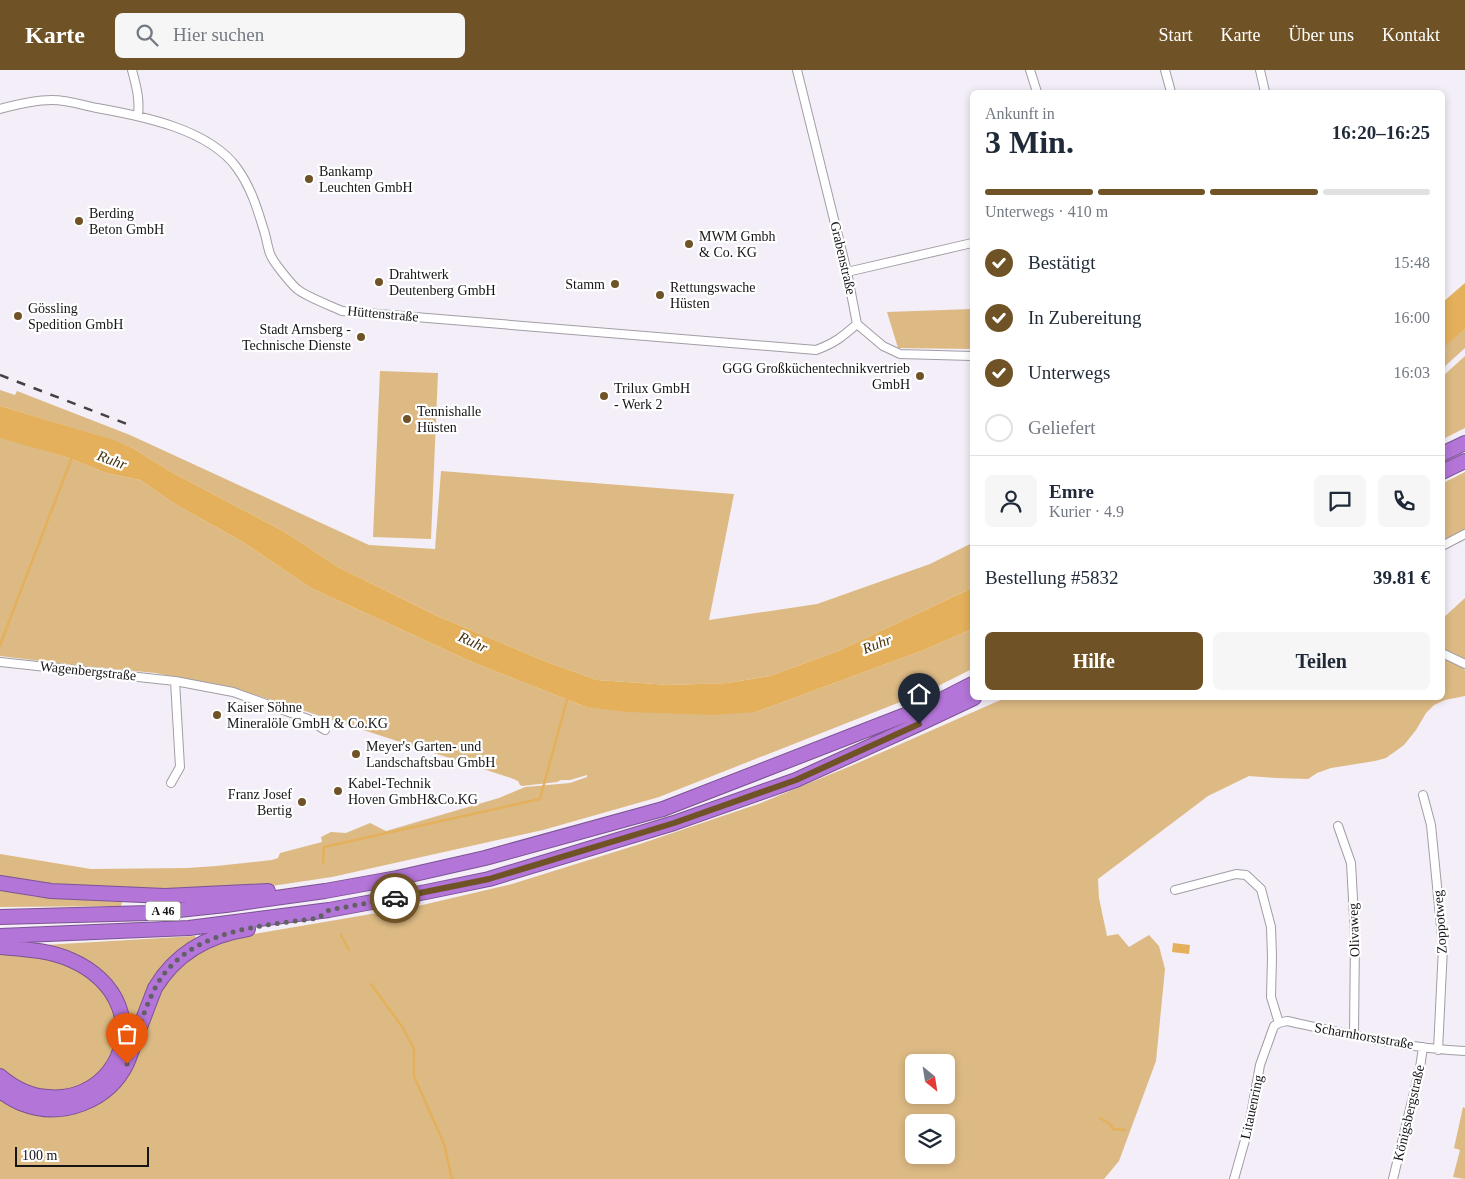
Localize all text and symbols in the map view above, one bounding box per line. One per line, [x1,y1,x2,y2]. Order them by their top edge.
search box [115,13,465,58]
icon: search [133,21,161,49]
text: Karte [25,22,85,48]
text: Hier suchen [173,24,264,45]
text: Start [1159,25,1193,45]
text: Karte [1221,25,1261,45]
text: Über uns [1289,25,1354,45]
text: Kontakt [1382,25,1440,45]
text: Ankunft in [985,105,1055,122]
text: 16:20–16:25 [1332,122,1430,143]
text: 3 Min. [985,124,1074,160]
place label: Bankamp Leuchten GmbH [319,164,413,195]
marker: Bankamp Leuchten GmbH [303,173,315,185]
text: Unterwegs · 410 m [985,203,1108,220]
place label: Berding Beton GmbH [89,206,164,237]
marker: Berding Beton GmbH [73,215,85,227]
street label: Grabenstraße [827,220,859,296]
place label: MWM Gmbh & Co. KG [699,229,776,260]
marker: MWM Gmbh & Co. KG [683,238,695,250]
icon: check [985,249,1013,277]
text: Bestätigt [1028,252,1096,273]
text: 15:48 [1394,254,1430,271]
place label: Drahtwerk Deutenberg GmbH [389,267,496,298]
marker: Drahtwerk Deutenberg GmbH [373,276,385,288]
place label: Stamm [565,277,605,292]
marker: Stamm [609,278,621,290]
place label: Rettungswache Hüsten [670,280,756,311]
marker: Rettungswache Hüsten [654,289,666,301]
place label: Gössling Spedition GmbH [28,301,123,332]
street label: Hüttenstraße [347,303,419,325]
icon: check [985,304,1013,332]
text: In Zubereitung [1028,307,1141,328]
text: 16:00 [1394,309,1430,326]
marker: Gössling Spedition GmbH [12,310,24,322]
place label: Stadt Arnsberg - Technische Dienste [242,322,351,353]
marker: Stadt Arnsberg - Technische Dienste [355,331,367,343]
icon: check [985,359,1013,387]
place label: GGG Großküchentechnikvertrieb GmbH [722,361,910,392]
text: Unterwegs [1028,362,1110,383]
text: 16:03 [1394,364,1430,381]
marker: GGG Großküchentechnikvertrieb GmbH [914,370,926,382]
place label: Trilux GmbH - Werk 2 [614,381,690,412]
marker: Trilux GmbH - Werk 2 [598,390,610,402]
place label: Tennishalle Hüsten [417,404,481,435]
marker: Tennishalle Hüsten [401,413,413,425]
text: Geliefert [1028,417,1096,438]
water label: Ruhr [94,447,129,473]
button: person [985,475,1037,527]
button: chat [1314,475,1366,527]
button: phone [1378,475,1430,527]
text: Emre [1049,481,1094,502]
text: Kurier · 4.9 [1049,503,1124,520]
text: Bestellung #5832 [985,567,1119,588]
text: 39.81 € [1373,567,1430,588]
water label: Ruhr [455,628,490,656]
water label: Ruhr [859,631,894,657]
button: Hilfe [985,632,1203,690]
button: Teilen [1213,632,1430,690]
street label: Wagenbergstraße [39,658,137,684]
pin [898,673,940,724]
icon: home [905,680,933,708]
place label: Kaiser Söhne Mineralöle GmbH & Co.KG [227,700,388,731]
marker: Kaiser Söhne Mineralöle GmbH & Co.KG [211,709,223,721]
place label: Meyer's Garten- und Landschaftsbau GmbH [366,739,495,770]
marker: Meyer's Garten- und Landschaftsbau GmbH [350,748,362,760]
place label: Kabel-Technik Hoven GmbH&Co.KG [348,776,478,807]
marker: Kabel-Technik Hoven GmbH&Co.KG [332,785,344,797]
place label: Franz Josef Bertig [228,787,292,818]
marker: Franz Josef Bertig [296,796,308,808]
courier [370,873,420,923]
icon: car [381,884,409,912]
street label: Zoppotweg [1430,890,1450,954]
road number: A 46 [146,901,180,920]
street label: Olivaweg [1346,903,1362,957]
pin [106,1013,148,1064]
icon: bag [113,1020,141,1048]
street label: Scharnhorststraße [1313,1020,1415,1052]
north arrow [905,1054,955,1104]
map controls [905,1054,955,1164]
street label: Königsbergstraße [1391,1063,1427,1163]
street label: Litauenring [1238,1073,1266,1141]
button: layers [905,1114,955,1164]
scale bar [15,1144,149,1167]
text: 100 m [22,1148,57,1163]

